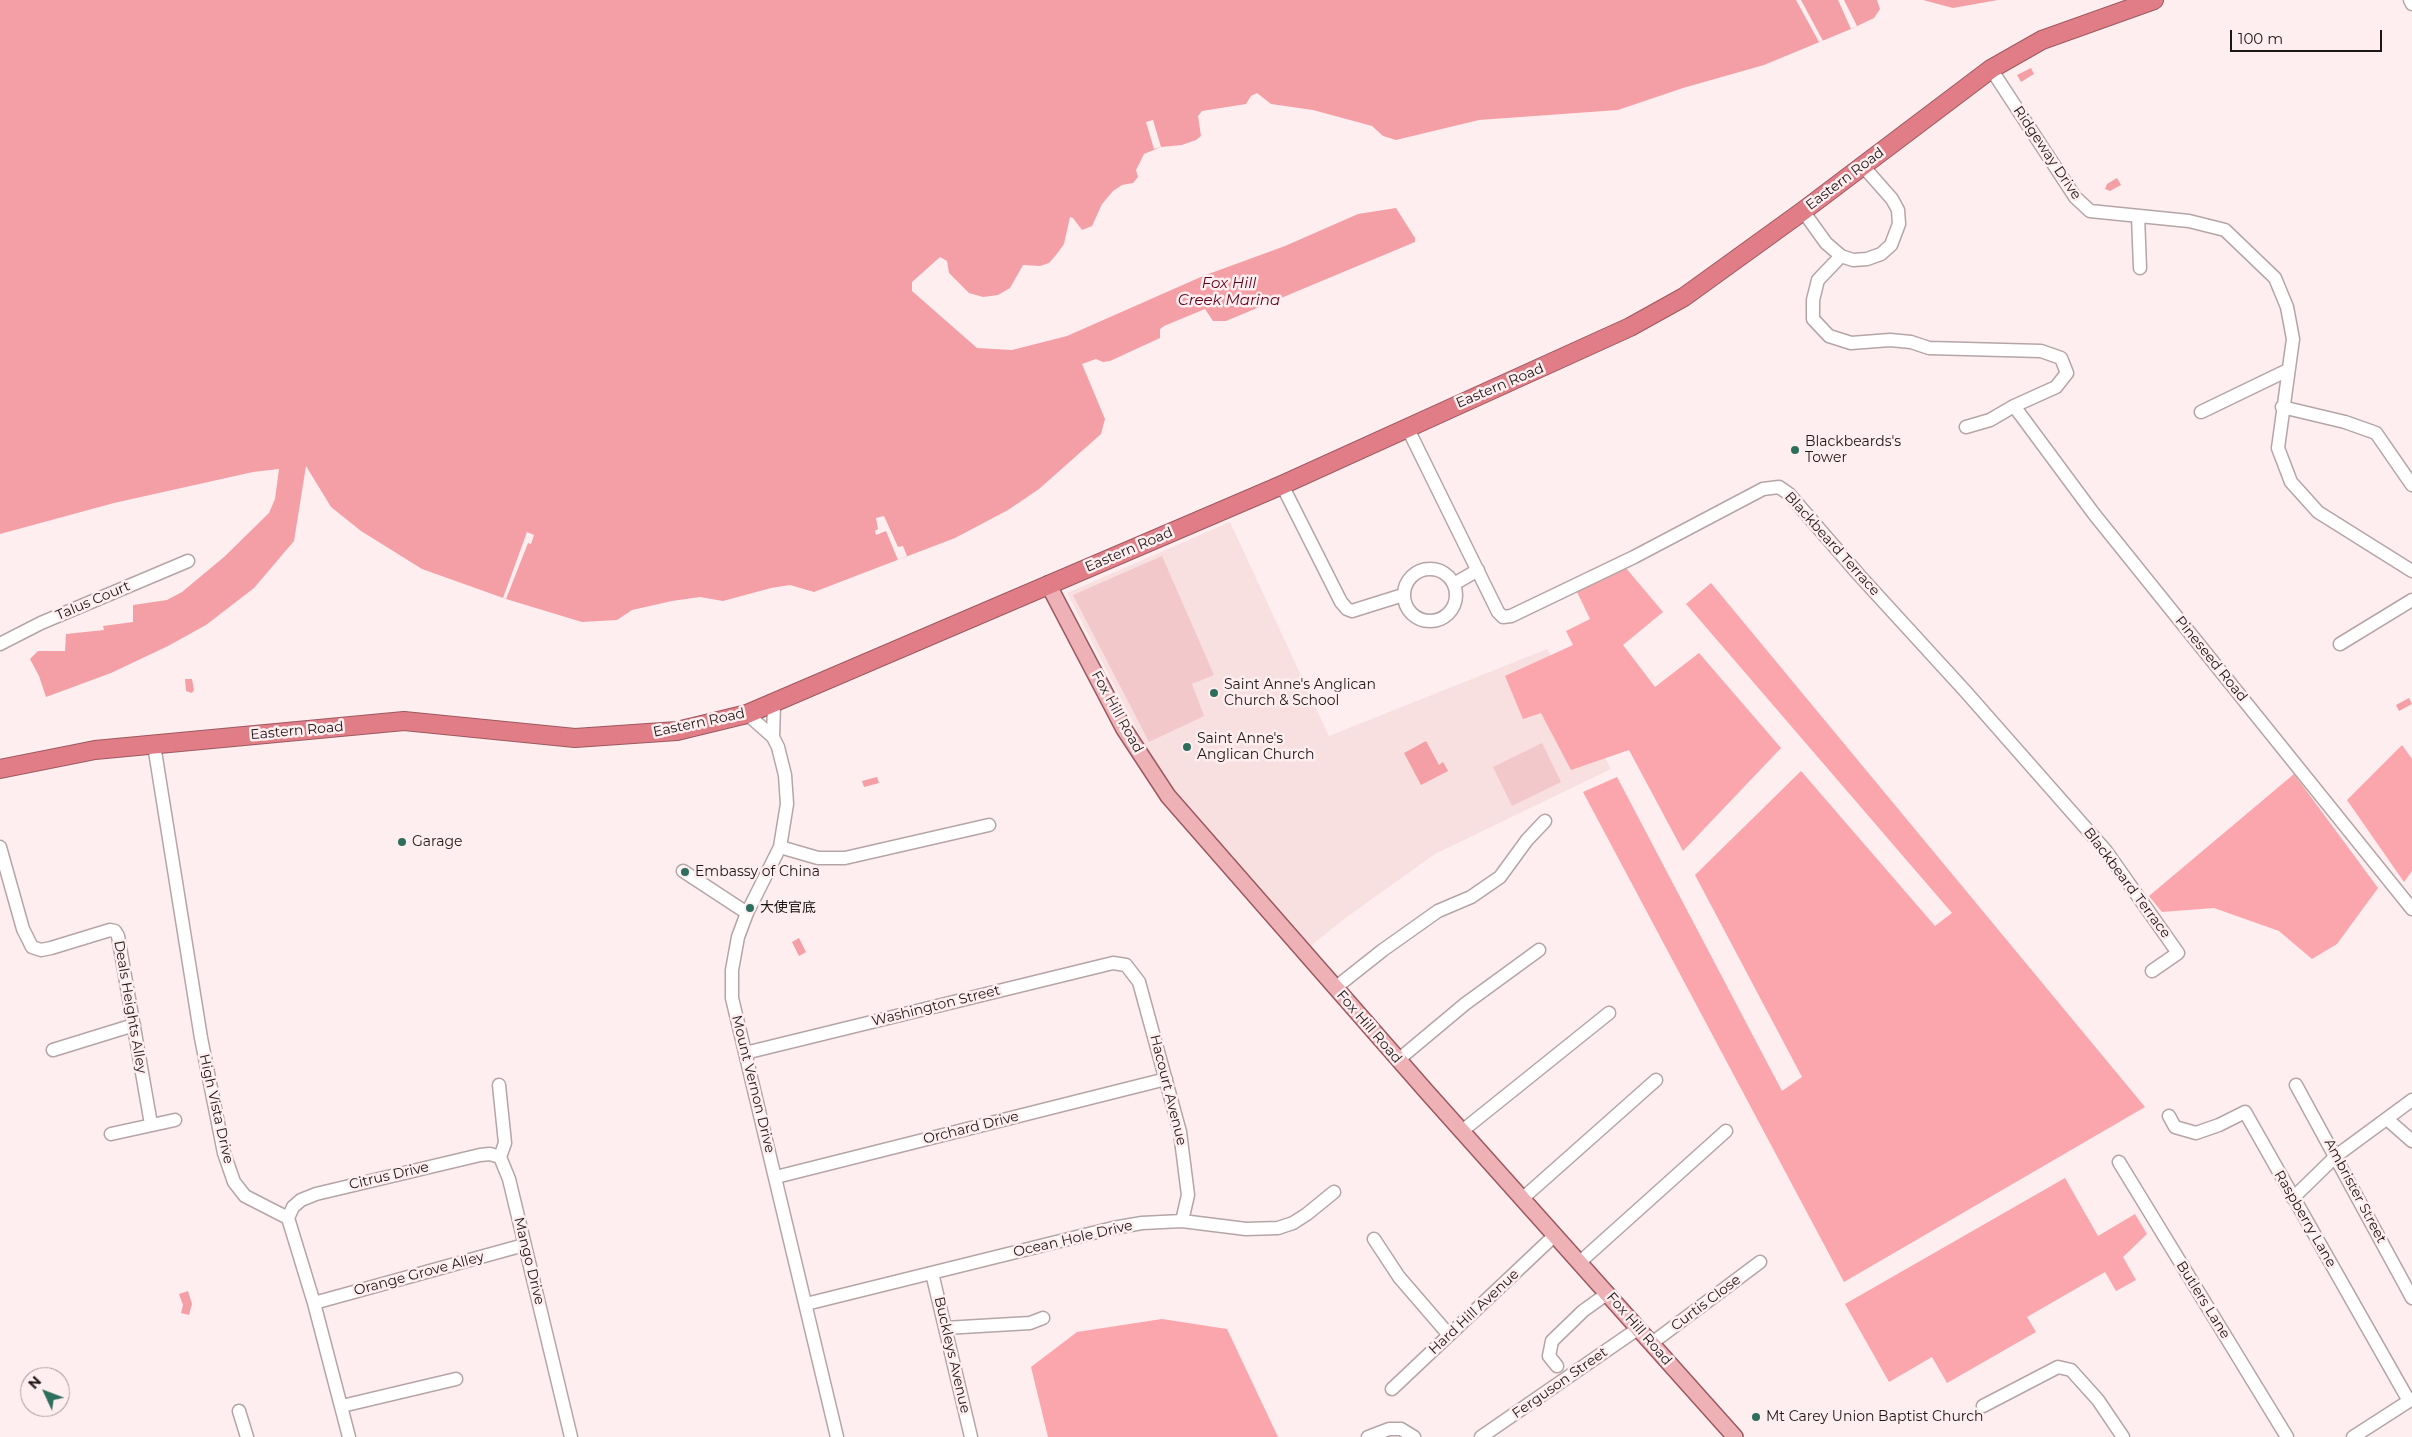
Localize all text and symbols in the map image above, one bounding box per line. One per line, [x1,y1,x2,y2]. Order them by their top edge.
scale bar [2232,20,2384,52]
text: 100 m [2238,29,2283,48]
street label: Ridgeway Drive [2009,103,2085,203]
street label: Eastern Road [1803,144,1887,214]
water label: Fox Hill Creek Marina [1178,275,1280,310]
street label: Eastern Road [1454,360,1546,412]
place label: Blackbeards's Tower [1805,434,1901,467]
marker: Blackbeards's Tower [1789,444,1801,456]
street label: Blackbeard Terrace [1781,489,1883,599]
street label: Eastern Road [1083,524,1175,576]
street label: Talus Court [53,578,133,624]
street label: Pineseed Road [2171,613,2251,705]
street label: Fox Hill Road [1088,668,1146,756]
place label: Saint Anne's Anglican Church & School [1224,677,1376,710]
marker: Saint Anne's Anglican Church & School [1208,687,1220,699]
street label: Eastern Road [652,705,746,741]
street label: Eastern Road [250,719,344,743]
place label: Saint Anne's Anglican Church [1197,731,1314,764]
marker: Saint Anne's Anglican Church [1181,741,1193,753]
street label: Blackbeard Terrace [2080,824,2174,942]
place label: Garage [412,834,462,850]
marker: Garage [396,836,408,848]
place label: Embassy of China [695,864,820,880]
marker: Embassy of China [679,866,691,878]
place label: 大使官底 [760,900,816,916]
marker: 大使官底 [744,902,756,914]
street label: Deals Heights Alley [110,939,150,1075]
street label: Washington Street [870,982,1002,1030]
street label: Fox Hill Road [1333,987,1405,1067]
street label: Mount Vernon Drive [728,1013,778,1155]
street label: Hacourt Avenue [1146,1033,1190,1147]
street label: High Vista Drive [195,1053,237,1165]
street label: Orchard Drive [921,1108,1021,1148]
street label: Ambrister Street [2320,1136,2390,1246]
street label: Citrus Drive [347,1159,431,1193]
street label: Raspberry Lane [2270,1167,2340,1271]
street label: Mango Drive [510,1215,548,1307]
street label: Ocean Hole Drive [1012,1217,1134,1261]
street label: Orange Grove Alley [352,1249,486,1299]
street label: Butlers Lane [2172,1258,2234,1342]
street label: Hard Hill Avenue [1425,1266,1523,1358]
street label: Curtis Close [1668,1271,1744,1335]
street label: Fox Hill Road [1603,1289,1675,1369]
street label: Buckleys Avenue [930,1295,974,1415]
street label: Ferguson Street [1509,1344,1611,1422]
north arrow [20,1367,70,1417]
text: N [24,1372,45,1393]
place label: Mt Carey Union Baptist Church [1766,1409,1983,1425]
marker: Mt Carey Union Baptist Church [1750,1411,1762,1423]

